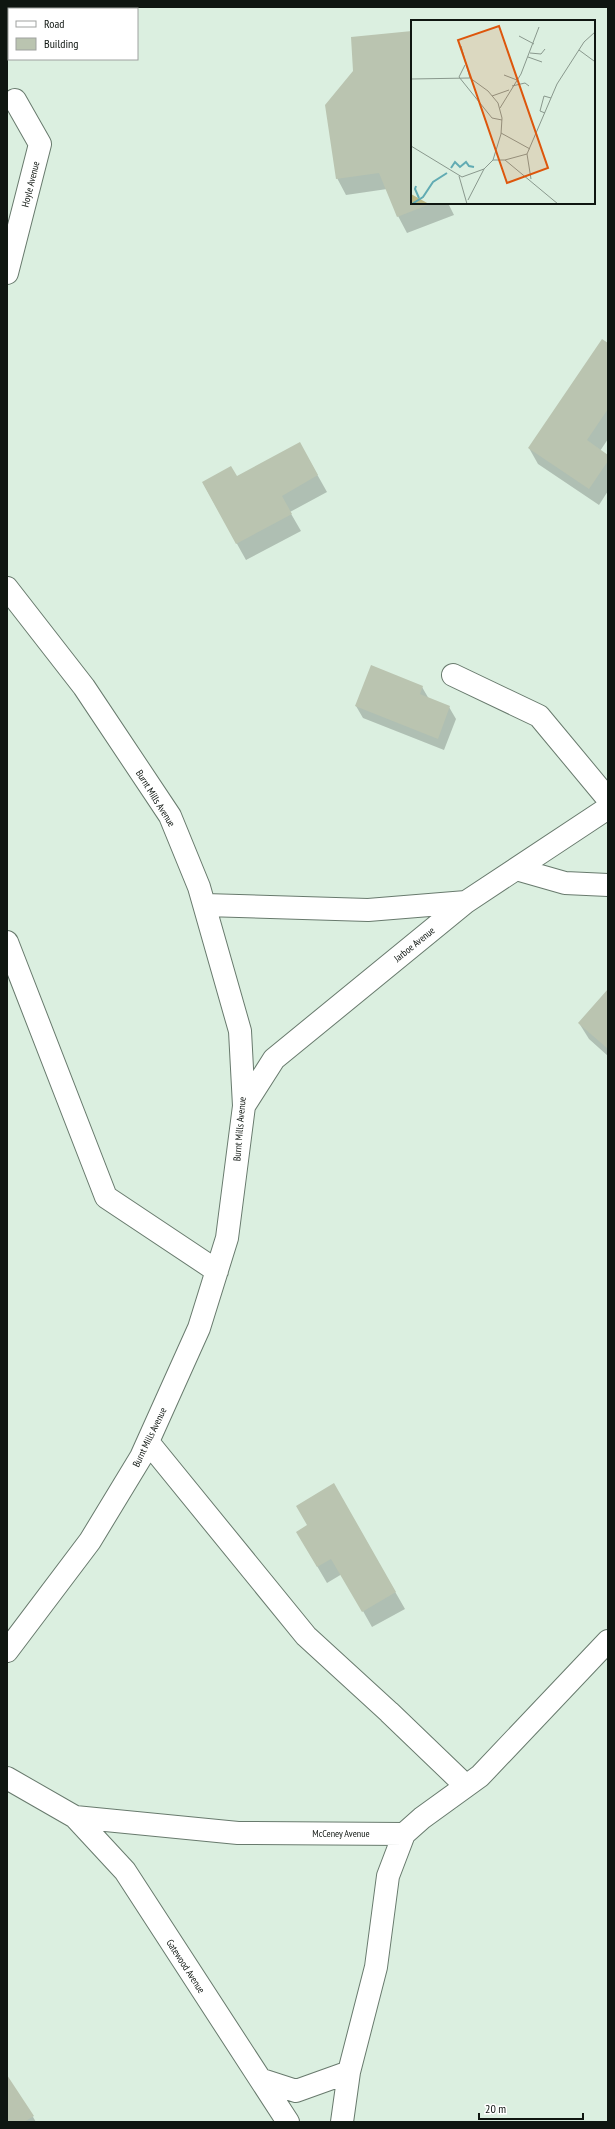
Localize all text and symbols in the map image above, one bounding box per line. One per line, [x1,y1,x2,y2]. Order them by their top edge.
legend [8,8,138,60]
text: Road [44,16,64,31]
inset map [411,20,595,204]
text: Building [44,36,79,51]
street label: Hoyle Avenue [18,160,42,208]
street label: Burnt Mills Avenue [133,767,178,829]
street label: Jarboe Avenue [390,924,437,966]
street label: Burnt Mills Avenue [230,1096,249,1162]
street label: Burnt Mills Avenue [129,1405,169,1469]
street label: McCeney Avenue [312,1827,370,1840]
street label: Gatewood Avenue [163,1937,208,1996]
scale bar [479,2095,583,2121]
text: 20 m [485,2101,506,2116]

